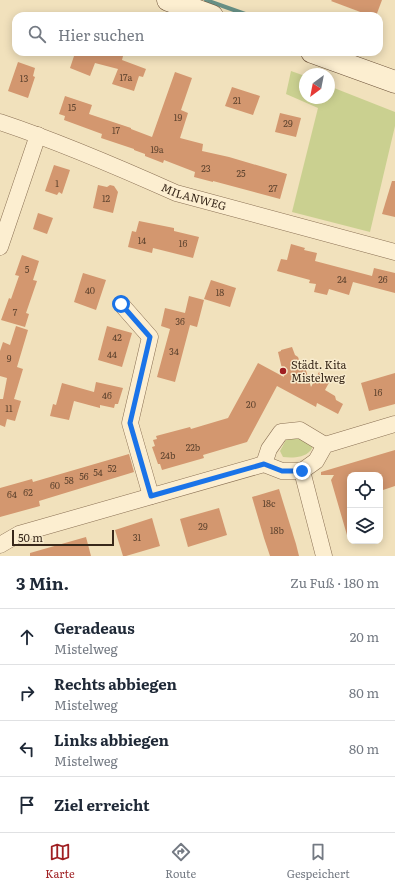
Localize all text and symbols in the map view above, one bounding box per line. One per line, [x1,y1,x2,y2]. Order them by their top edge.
search box [12,12,383,56]
icon: search [26,23,48,45]
text: Hier suchen [58,23,144,46]
north arrow [299,68,335,104]
house number: 17a [120,70,133,84]
house number: 13 [20,71,28,85]
house number: 21 [233,93,241,107]
house number: 15 [68,100,77,114]
house number: 19 [174,110,182,124]
house number: 29 [283,116,293,130]
house number: 17 [112,123,120,137]
house number: 19a [150,142,164,156]
house number: 23 [201,161,211,175]
house number: 25 [236,166,246,180]
house number: 1 [55,176,59,190]
street label: MILANWEG [159,178,228,213]
house number: 27 [268,181,278,195]
house number: 12 [102,191,111,205]
house number: 14 [138,233,146,247]
house number: 16 [179,236,187,250]
house number: 5 [25,262,30,276]
house number: 24 [337,272,347,286]
house number: 26 [378,272,388,286]
house number: 40 [85,283,95,297]
house number: 18 [216,285,224,299]
route start [112,295,130,313]
house number: 7 [13,305,18,319]
house number: 36 [175,314,185,328]
house number: 42 [112,330,122,344]
house number: 34 [169,344,179,358]
house number: 44 [107,347,117,361]
house number: 9 [7,351,12,365]
place label: Städt. Kita Mistelweg [291,356,347,385]
marker: Städt. Kita Mistelweg [278,366,288,376]
house number: 16 [374,385,382,399]
house number: 46 [102,388,112,402]
house number: 20 [246,397,256,411]
house number: 11 [5,401,13,415]
house number: 22b [186,440,201,454]
house number: 24b [161,448,176,462]
house number: 52 [107,461,117,475]
route end [293,462,311,480]
house number: 54 [93,465,103,479]
house number: 56 [79,469,89,483]
map controls [347,472,383,544]
button: locate [347,472,383,508]
house number: 58 [64,473,74,487]
house number: 60 [50,478,60,492]
house number: 62 [23,485,33,499]
house number: 64 [7,487,17,501]
house number: 18c [262,496,276,510]
button: layers [347,508,383,544]
house number: 29 [198,519,208,533]
house number: 18b [270,523,285,537]
scale bar [12,528,114,547]
text: 50 m [18,529,43,545]
house number: 31 [133,530,142,544]
text: 3 Min. [16,570,69,595]
text: Zu Fuß · 180 m [290,573,379,592]
text: Geradeaus [54,616,135,639]
icon: ahead [16,626,38,648]
text: 20 m [350,627,379,646]
text: Mistelweg [54,639,118,658]
text: Rechts abbiegen [54,672,177,695]
icon: right [16,682,38,704]
text: 80 m [349,683,379,702]
text: Mistelweg [54,695,118,714]
text: Links abbiegen [54,728,169,751]
icon: left [16,738,38,760]
text: 80 m [349,739,379,758]
text: Mistelweg [54,751,118,770]
text: Ziel erreicht [54,793,149,816]
icon: arrive [16,794,38,816]
tab: Karte [45,841,75,881]
tab: Route [165,841,196,881]
tab: Gespeichert [287,841,350,881]

